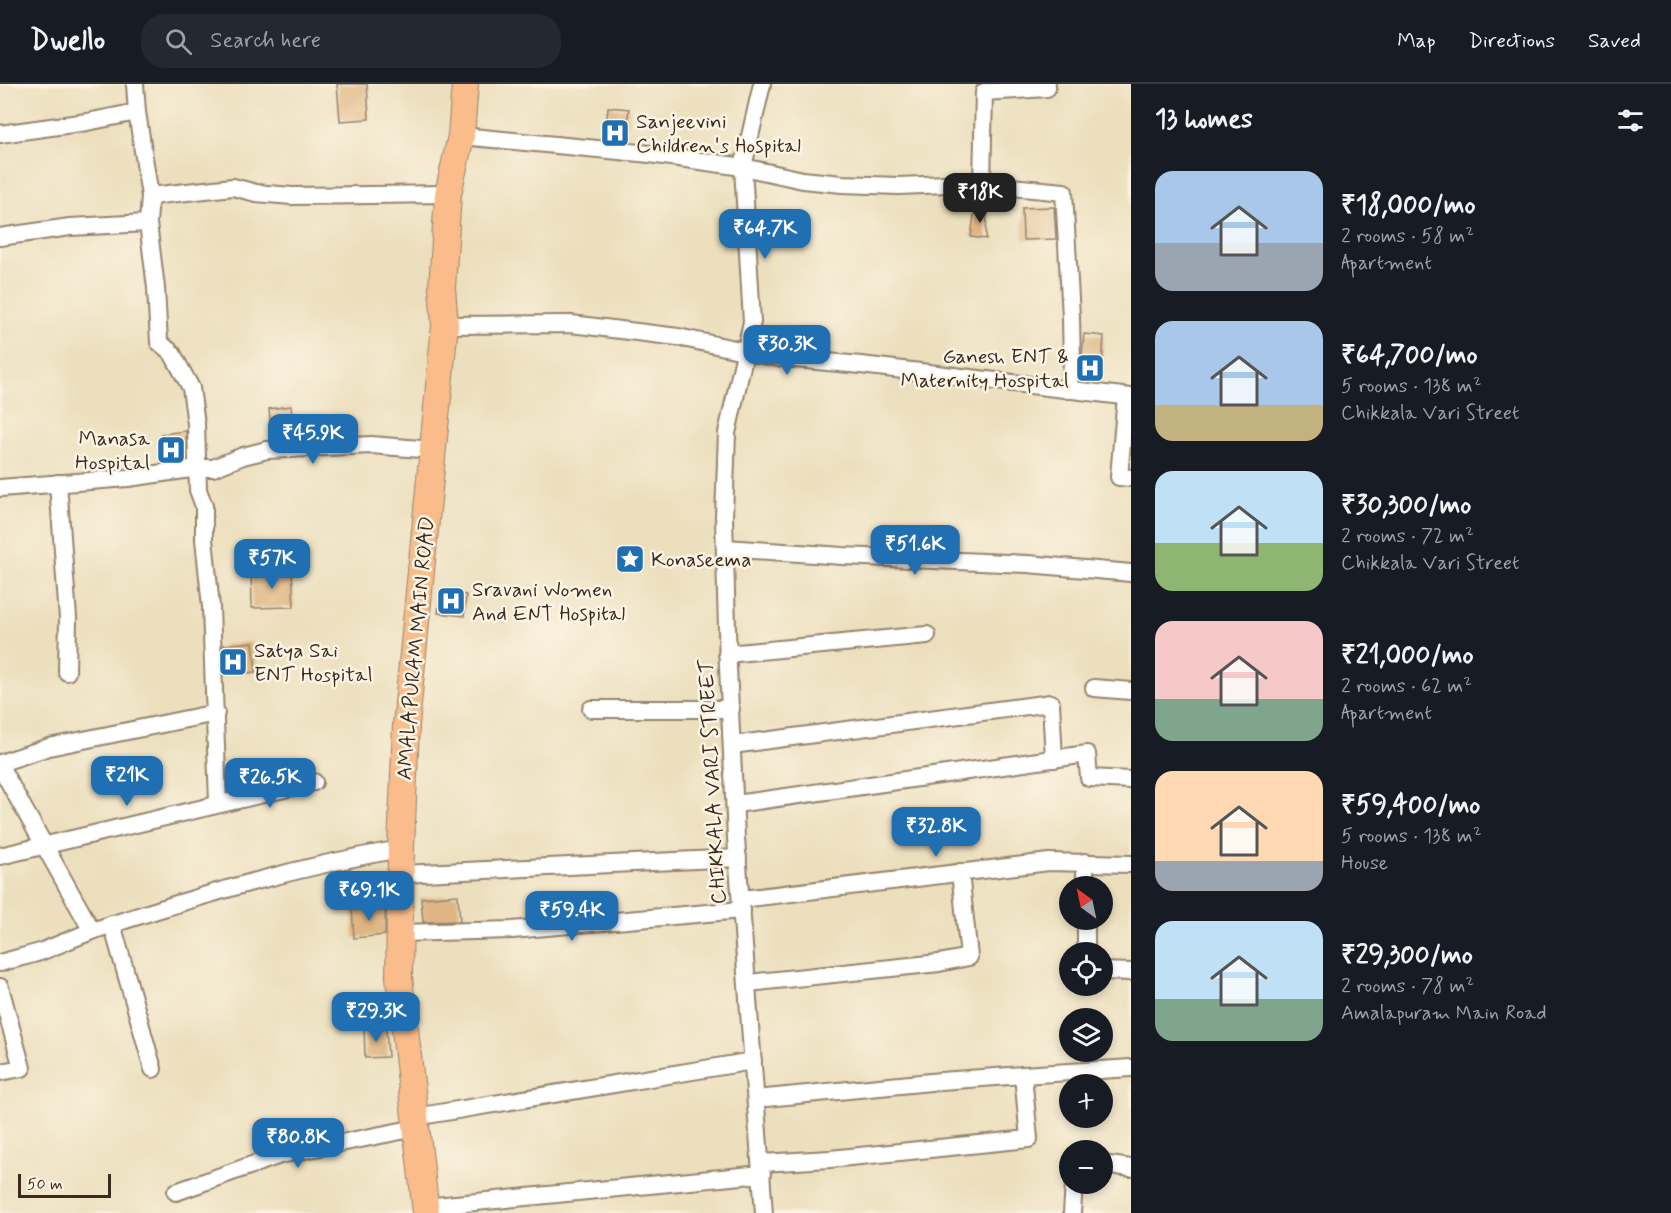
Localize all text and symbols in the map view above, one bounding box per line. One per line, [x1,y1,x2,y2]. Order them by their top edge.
search box [141,14,561,68]
text: Dwello [30,23,105,60]
icon: search [162,25,195,58]
text: Search here [210,27,321,55]
text: Map [1397,27,1436,55]
text: Directions [1469,27,1555,55]
text: Saved [1588,27,1641,55]
text: 13 homes [1155,103,1253,137]
icon: filters [1614,104,1647,137]
place label: Sanjeevini Children's Hospital [636,108,801,160]
hospital icon: Sanjeevini Children's Hospital [599,117,631,149]
pin: ₹18K [944,173,1016,224]
text: ₹18K [957,179,1003,206]
text: ₹18,000/mo [1341,189,1476,223]
icon: home [1203,195,1275,267]
pin: ₹64.7K [716,209,814,260]
text: ₹64.7K [733,215,797,242]
text: 2 rooms · 58 m² [1341,223,1474,250]
text: Apartment [1341,250,1432,277]
pin: ₹30.3K [738,325,836,376]
text: ₹30.3K [757,331,817,358]
text: ₹64,700/mo [1341,339,1478,373]
place label: Ganesh ENT & Maternity Hospital [901,343,1069,395]
icon: home [1203,345,1275,417]
hospital icon: Ganesh ENT & Maternity Hospital [1074,352,1106,384]
text: 5 rooms · 138 m² [1341,373,1482,400]
text: Chikkala Vari Street [1341,400,1520,427]
pin: ₹45.9K [264,414,362,465]
text: ₹45.9K [282,420,344,447]
place label: Manasa Hospital [75,425,150,477]
hospital icon: Manasa Hospital [155,434,187,466]
text: ₹30,300/mo [1341,489,1471,523]
icon: home [1203,495,1275,567]
street label: AMALAPURAM MAIN ROAD [391,515,441,781]
text: 2 rooms · 72 m² [1341,523,1474,550]
pin: ₹51.6K [866,525,964,576]
text: ₹51.6K [885,531,945,558]
pin: ₹57K [236,539,308,590]
place icon: Konaseema [614,543,646,575]
text: ₹57K [248,545,296,572]
place label: Konaseema [651,546,752,574]
text: Chikkala Vari Street [1341,550,1520,577]
place label: Sravani Women And ENT Hospital [472,576,625,628]
hospital icon: Sravani Women And ENT Hospital [435,585,467,617]
place label: Satya Sai ENT Hospital [254,637,373,689]
text: ₹21,000/mo [1341,639,1474,673]
icon: home [1203,645,1275,717]
hospital icon: Satya Sai ENT Hospital [217,646,249,678]
street label: CHIKKALA VARI STREET [693,658,733,905]
text: 2 rooms · 62 m² [1341,673,1472,700]
text: Apartment [1341,700,1432,727]
pin: ₹21K [91,756,163,807]
pin: ₹26.5K [221,758,319,809]
text: ₹21K [105,762,149,789]
text: ₹26.5K [239,764,301,791]
text: ₹59,400/mo [1341,789,1480,823]
icon: home [1203,795,1275,867]
pin: ₹32.8K [887,807,985,858]
text: ₹32.8K [906,813,966,840]
text: 5 rooms · 138 m² [1341,823,1482,850]
text: House [1341,850,1388,877]
pin: ₹69.1K [320,871,418,922]
north arrow [1059,876,1113,930]
map controls [1059,876,1113,1194]
text: ₹69.1K [339,877,399,904]
pin: ₹59.4K [523,891,621,942]
text: ₹59.4K [539,897,605,924]
text: ₹29,300/mo [1341,939,1473,973]
button: locate [1059,942,1113,996]
icon: home [1203,945,1275,1017]
text: 2 rooms · 78 m² [1341,973,1474,1000]
pin: ₹29.3K [327,992,425,1043]
text: ₹29.3K [346,998,406,1025]
text: Amalapuram Main Road [1341,1000,1547,1027]
button: layers [1059,1008,1113,1062]
button: + [1059,1074,1113,1128]
pin: ₹80.8K [249,1118,347,1169]
text: ₹80.8K [266,1124,330,1151]
button: − [1059,1140,1113,1194]
scale bar [18,1171,111,1198]
text: 50 m [27,1174,63,1195]

